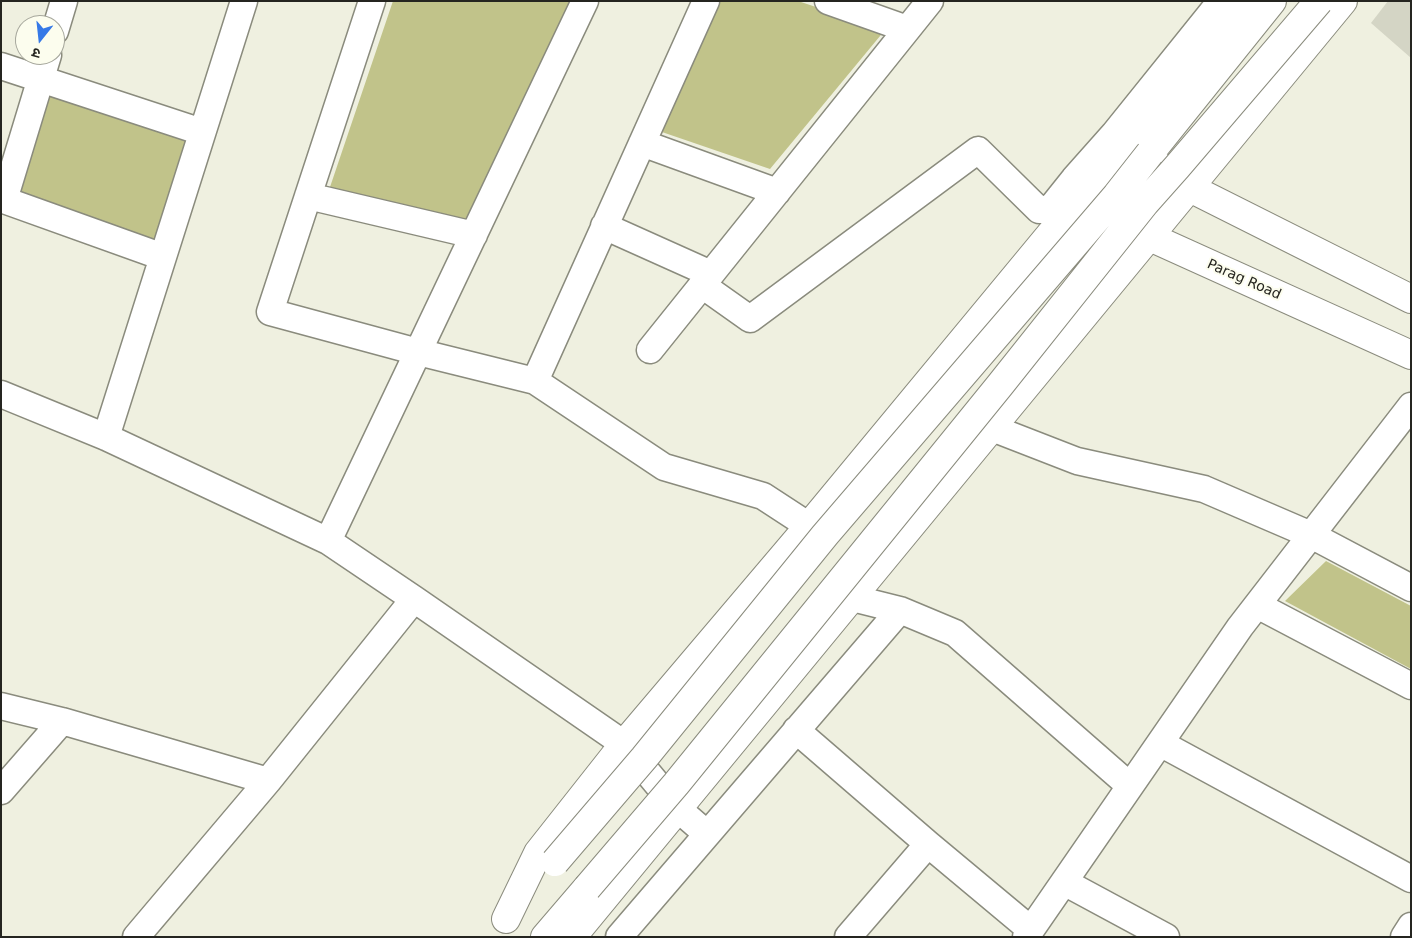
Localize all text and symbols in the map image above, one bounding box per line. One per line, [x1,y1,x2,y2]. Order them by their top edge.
north arrow [15,15,65,65]
text: उ [30,45,42,62]
street label: Parag Road [1204,256,1284,304]

